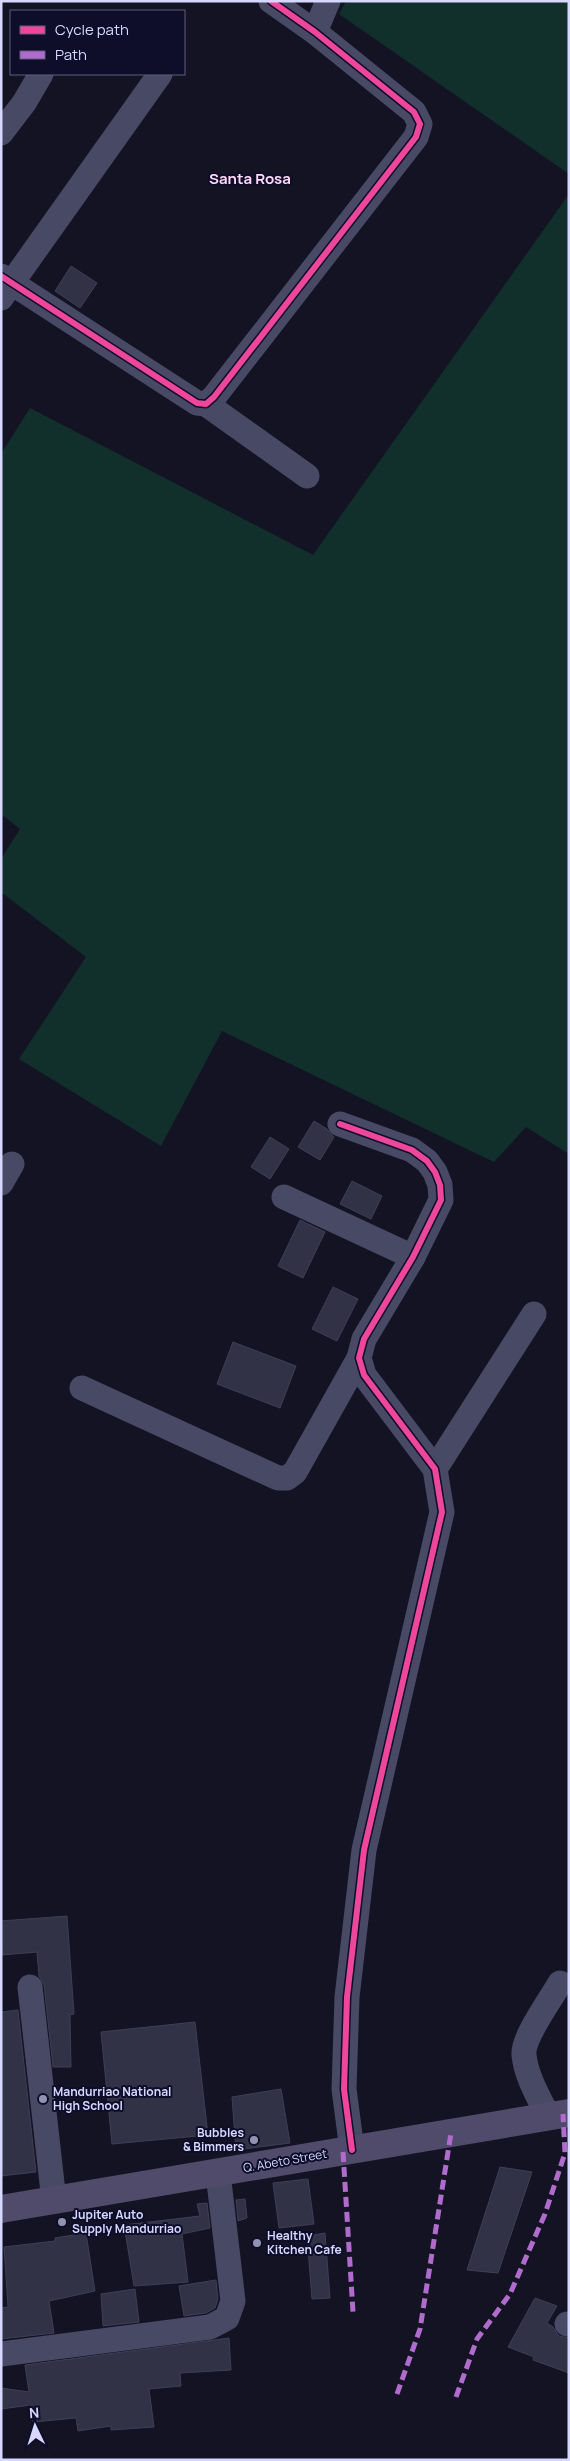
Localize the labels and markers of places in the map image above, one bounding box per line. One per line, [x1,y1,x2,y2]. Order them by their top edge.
place label: Mandurriao National High School [53,2083,171,2114]
marker: Mandurriao National High School [37,2093,49,2105]
place label: Bubbles & Bimmers [183,2124,244,2155]
marker: Bubbles & Bimmers [248,2134,260,2146]
place label: Jupiter Auto Supply Mandurriao [72,2206,181,2237]
marker: Jupiter Auto Supply Mandurriao [56,2216,68,2228]
place label: Healthy Kitchen Cafe [267,2227,342,2258]
marker: Healthy Kitchen Cafe [251,2237,263,2249]

